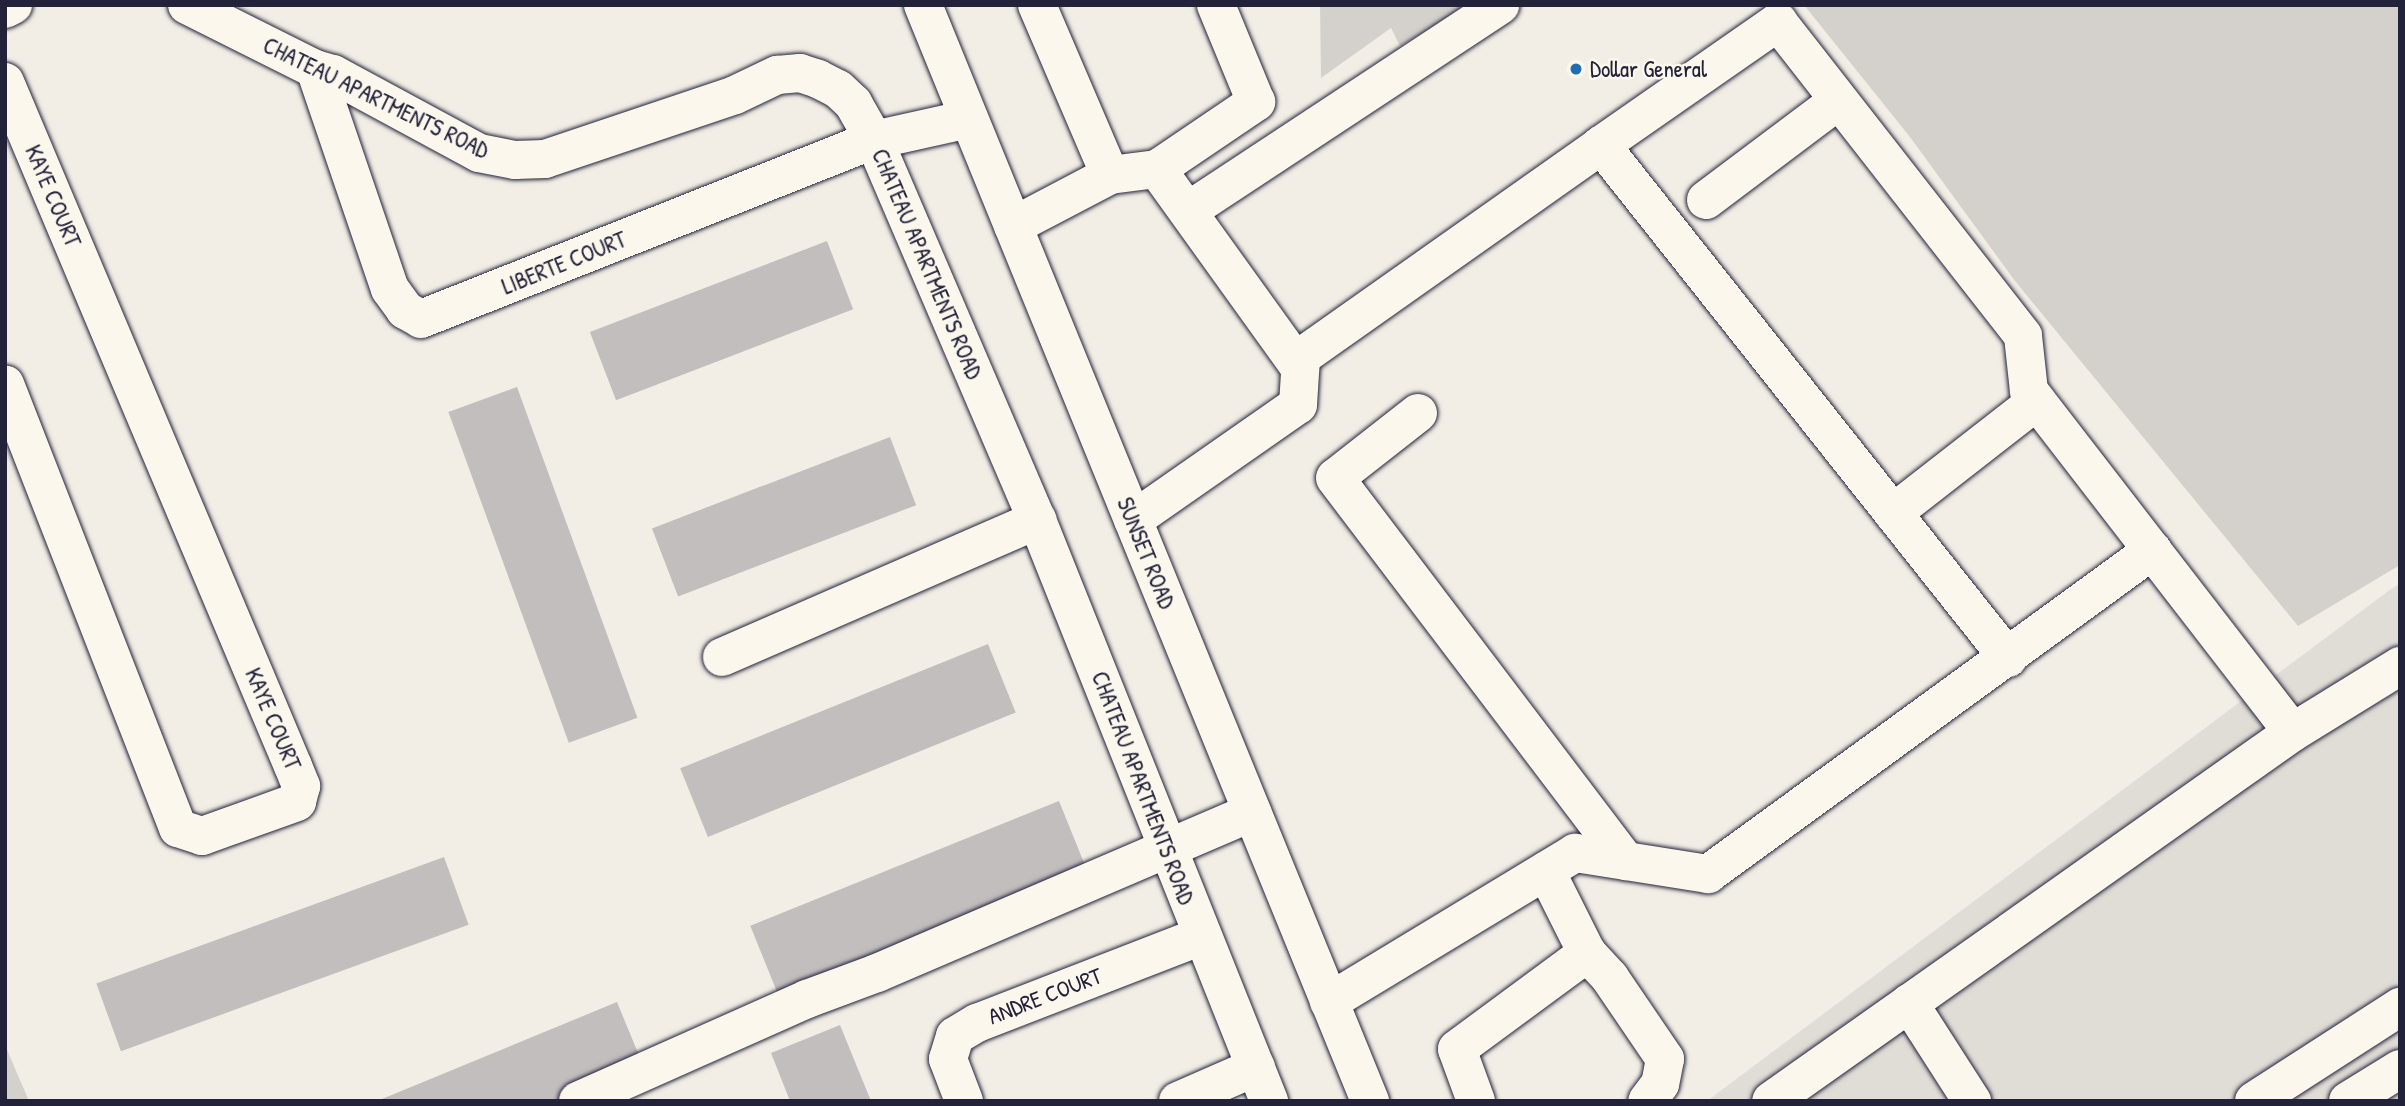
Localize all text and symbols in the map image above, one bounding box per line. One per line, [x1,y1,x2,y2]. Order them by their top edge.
street label: CHATEAU APARTMENTS ROAD [259,31,493,165]
place label: Dollar General [1590,55,1707,83]
marker: Dollar General [1568,61,1584,77]
street label: KAYE COURT [19,141,87,251]
street label: CHATEAU APARTMENTS ROAD [866,145,988,383]
street label: LIBERTE COURT [498,226,630,300]
street label: SUNSET ROAD [1111,493,1181,613]
street label: KAYE COURT [239,664,307,774]
street label: CHATEAU APARTMENTS ROAD [1086,668,1200,908]
street label: ANDRE COURT [984,962,1106,1030]

